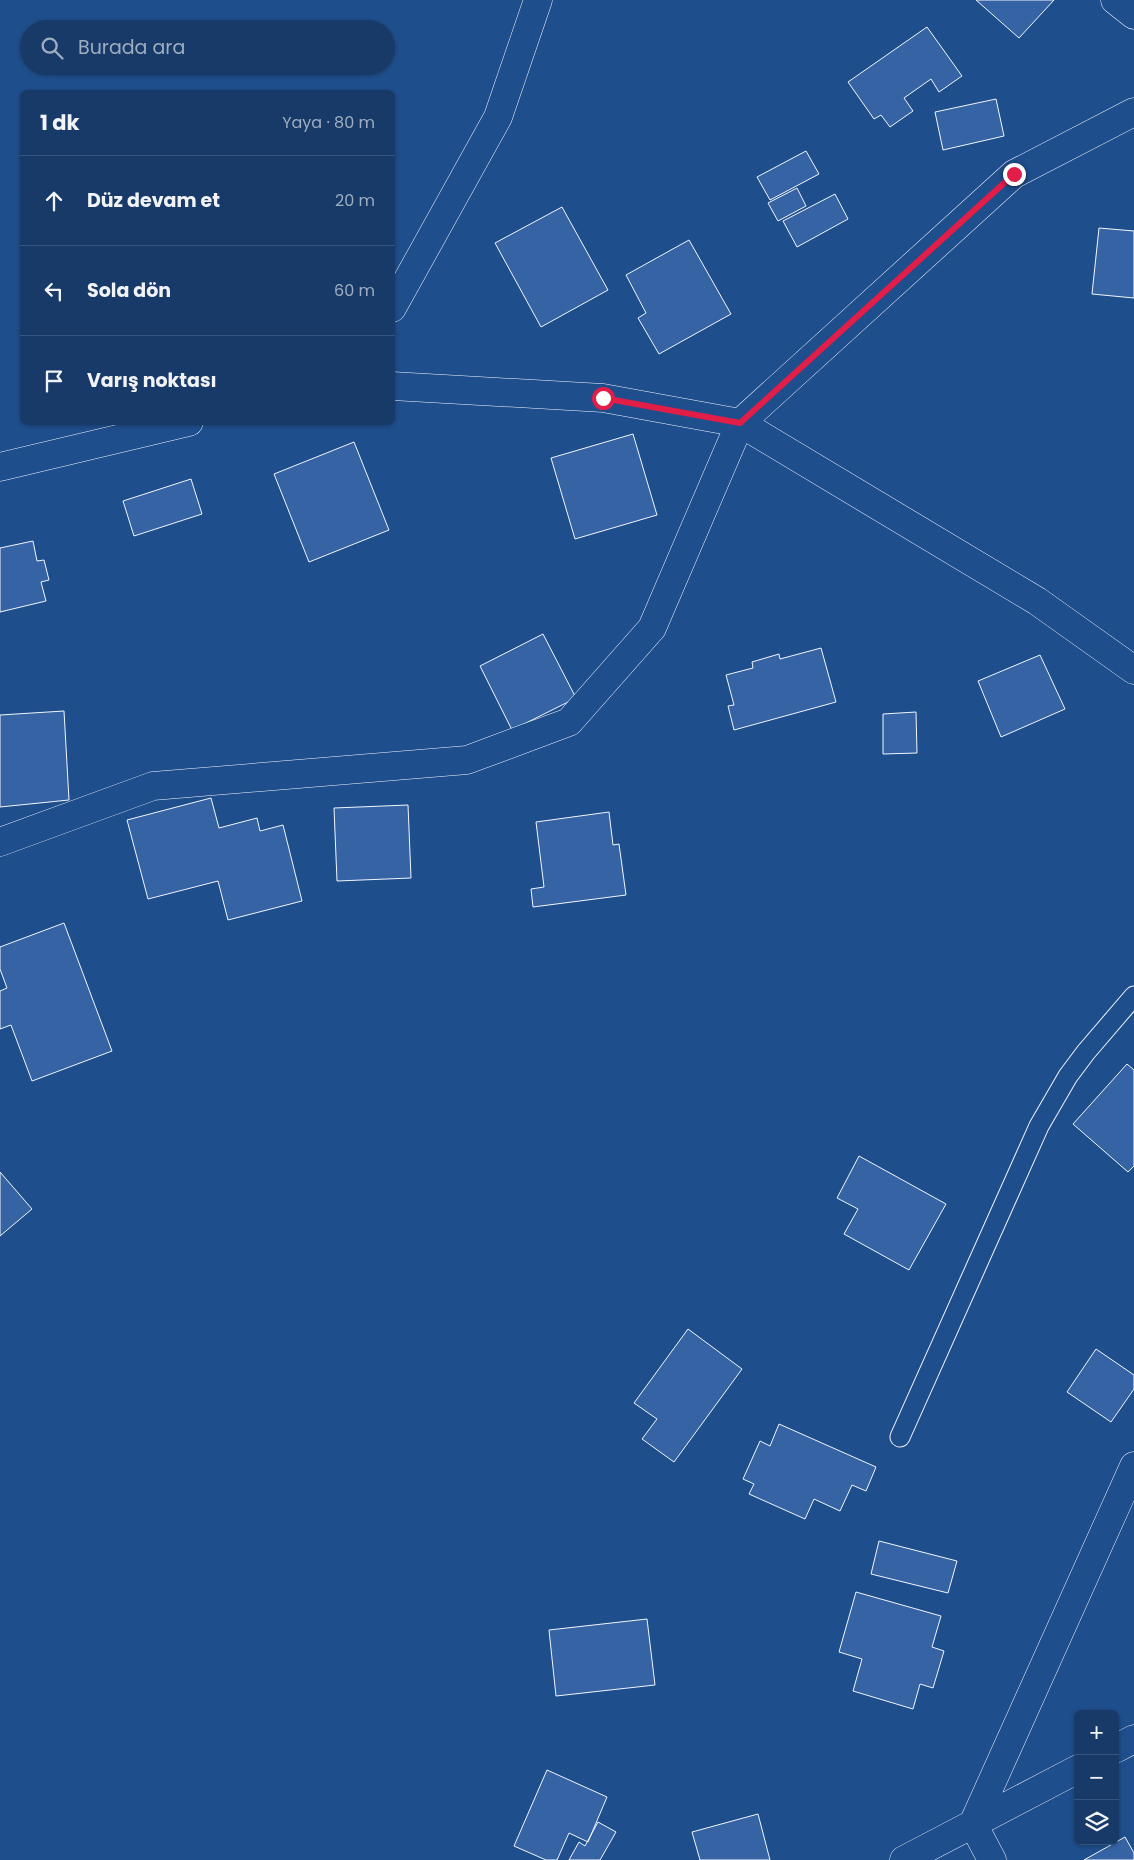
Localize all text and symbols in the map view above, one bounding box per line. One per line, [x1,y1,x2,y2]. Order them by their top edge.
search box [20,20,395,75]
icon: search [38,34,66,62]
text: Burada ara [78,34,185,61]
text: 1 dk [40,108,80,137]
text: Yaya · 80 m [282,111,375,134]
route end [1003,163,1026,186]
icon: ahead [40,187,68,215]
text: Düz devam et [87,187,220,214]
text: 20 m [335,189,375,212]
icon: left [40,277,68,305]
text: Sola dön [87,277,171,304]
text: 60 m [334,279,375,302]
icon: arrive [40,367,68,395]
text: Varış noktası [87,367,217,394]
route start [592,387,615,410]
map controls [1074,1710,1119,1845]
button: + [1074,1710,1119,1755]
button: − [1074,1755,1119,1800]
button: layers [1074,1800,1119,1845]

